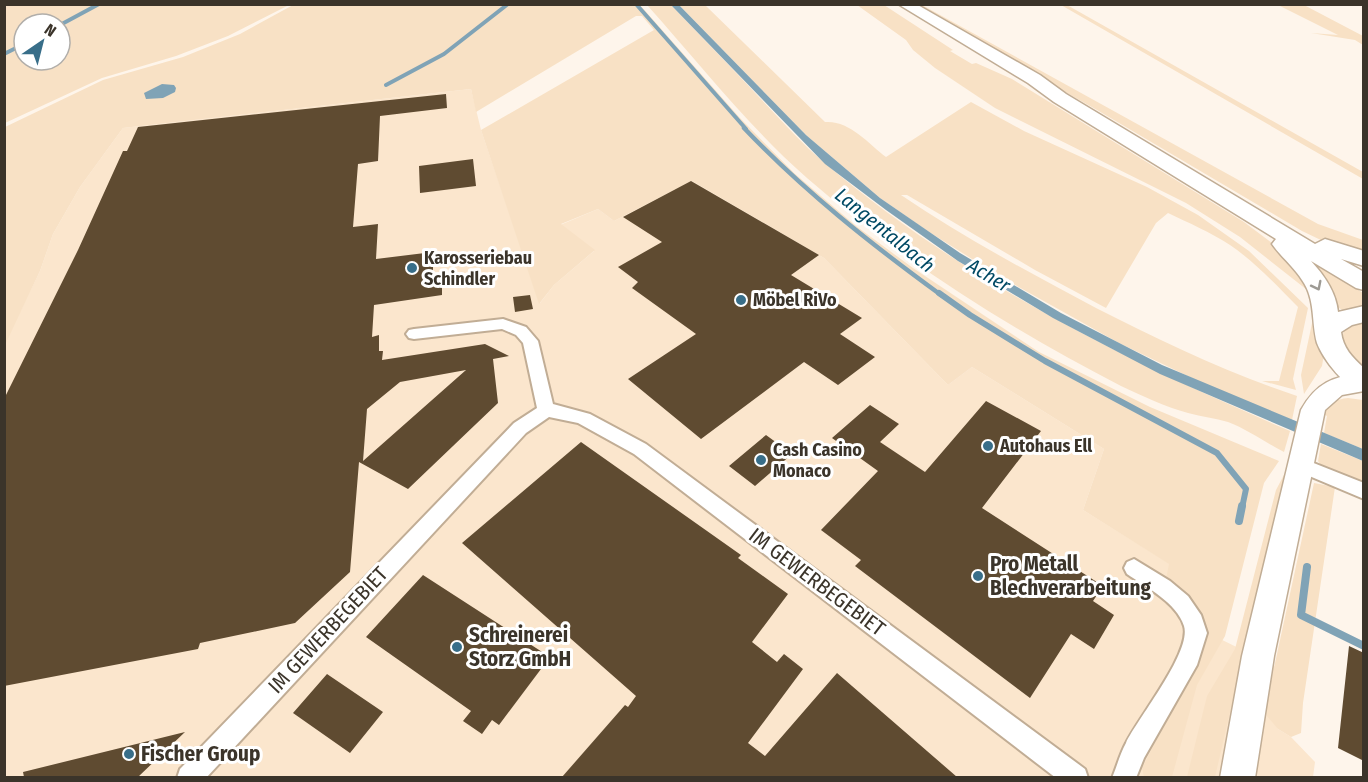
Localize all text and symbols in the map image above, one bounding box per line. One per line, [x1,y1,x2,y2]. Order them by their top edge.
north arrow [12,12,72,72]
text: N [41,20,60,41]
water label: Langentalbach [830,183,940,277]
place label: Karosseriebau Schindler [424,247,532,290]
water label: Acher [962,252,1016,298]
marker: Karosseriebau Schindler [405,261,419,275]
one-way arrow [1310,279,1321,290]
place label: Möbel RiVo [753,289,837,311]
marker: Möbel RiVo [734,293,748,307]
place label: Autohaus Ell [999,435,1092,457]
place label: Cash Casino Monaco [773,439,862,482]
marker: Autohaus Ell [981,439,995,453]
marker: Cash Casino Monaco [754,453,768,467]
street label: IM GEWERBEGEBIET [744,522,890,642]
place label: Pro Metall Blechverarbeitung [990,551,1151,601]
street label: IM GEWERBEGEBIET [263,561,394,699]
marker: Pro Metall Blechverarbeitung [971,569,985,583]
place label: Schreinerei Storz GmbH [469,622,571,672]
marker: Schreinerei Storz GmbH [450,640,464,654]
place label: Fischer Group [141,741,260,767]
marker: Fischer Group [122,747,136,761]

